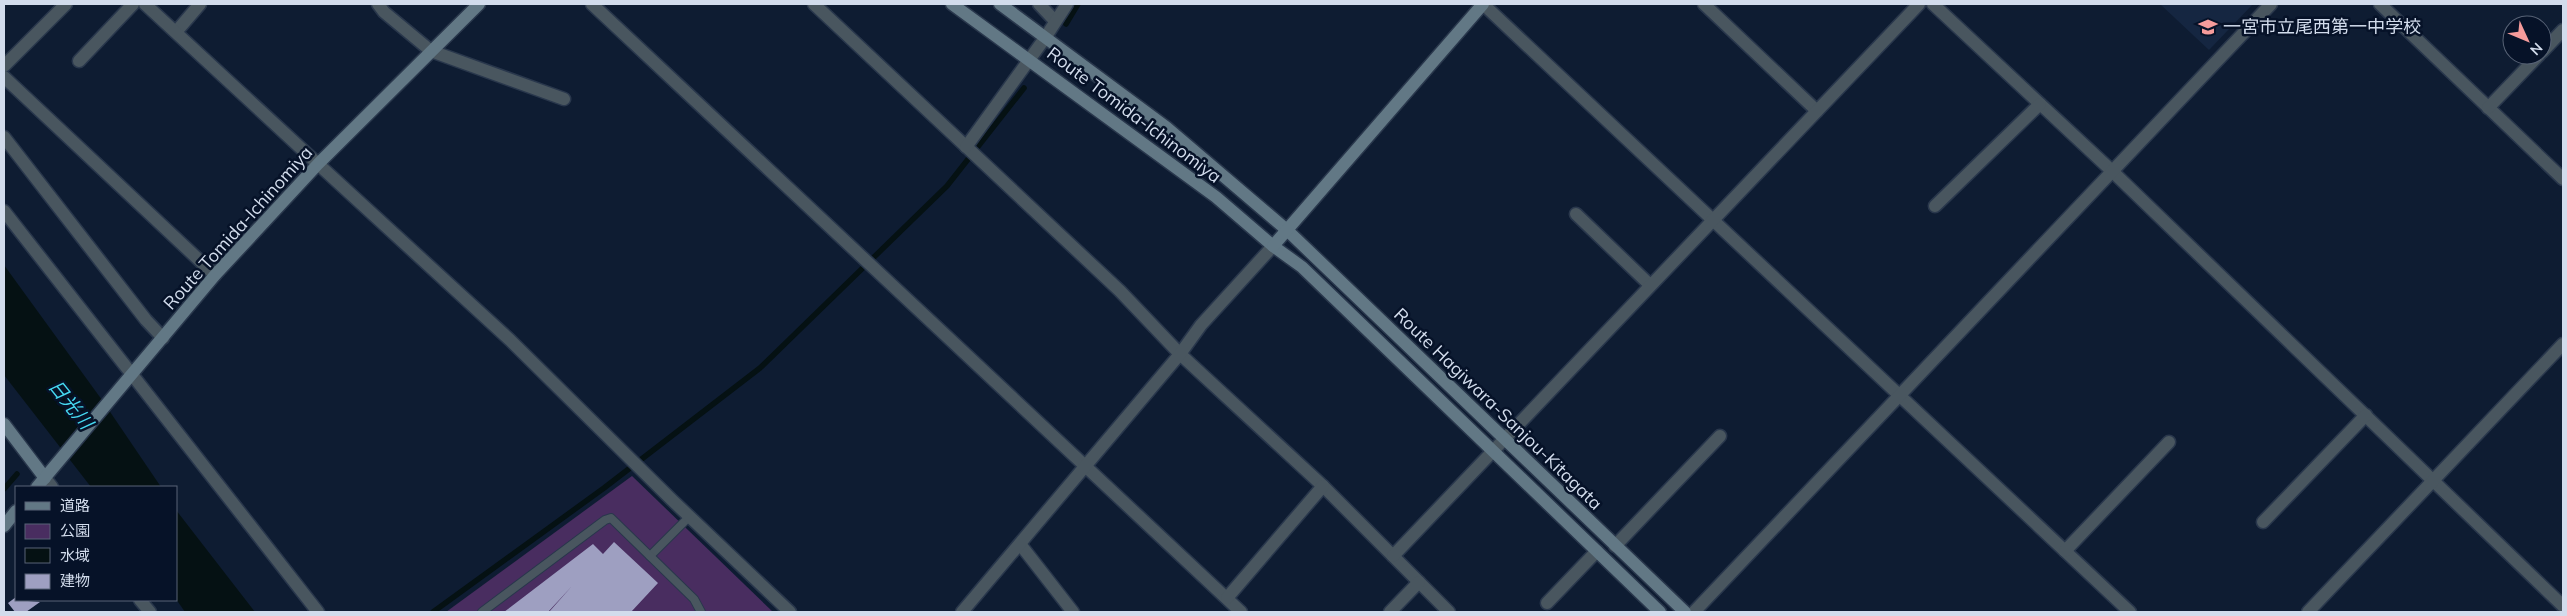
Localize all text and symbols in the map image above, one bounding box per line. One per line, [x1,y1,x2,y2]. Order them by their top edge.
place label: 一宮市立尾西第一中学校 [2223,15,2421,38]
north arrow [2502,15,2552,65]
school or university icon: 一宮市立尾西第一中学校 [2197,16,2219,38]
text: N [2526,39,2546,59]
street label: Route Tomida-Ichinomiya [1043,42,1226,188]
street label: Route Tomida-Ichinomiya [158,141,317,314]
street label: Route Hagiwara-Sanjou-Kitagata [1389,303,1607,514]
water label: 日光川 [44,374,100,435]
legend [15,486,178,601]
text: 道路 [60,496,90,515]
text: 公園 [60,521,90,540]
text: 水域 [60,546,90,565]
text: 建物 [60,571,90,590]

